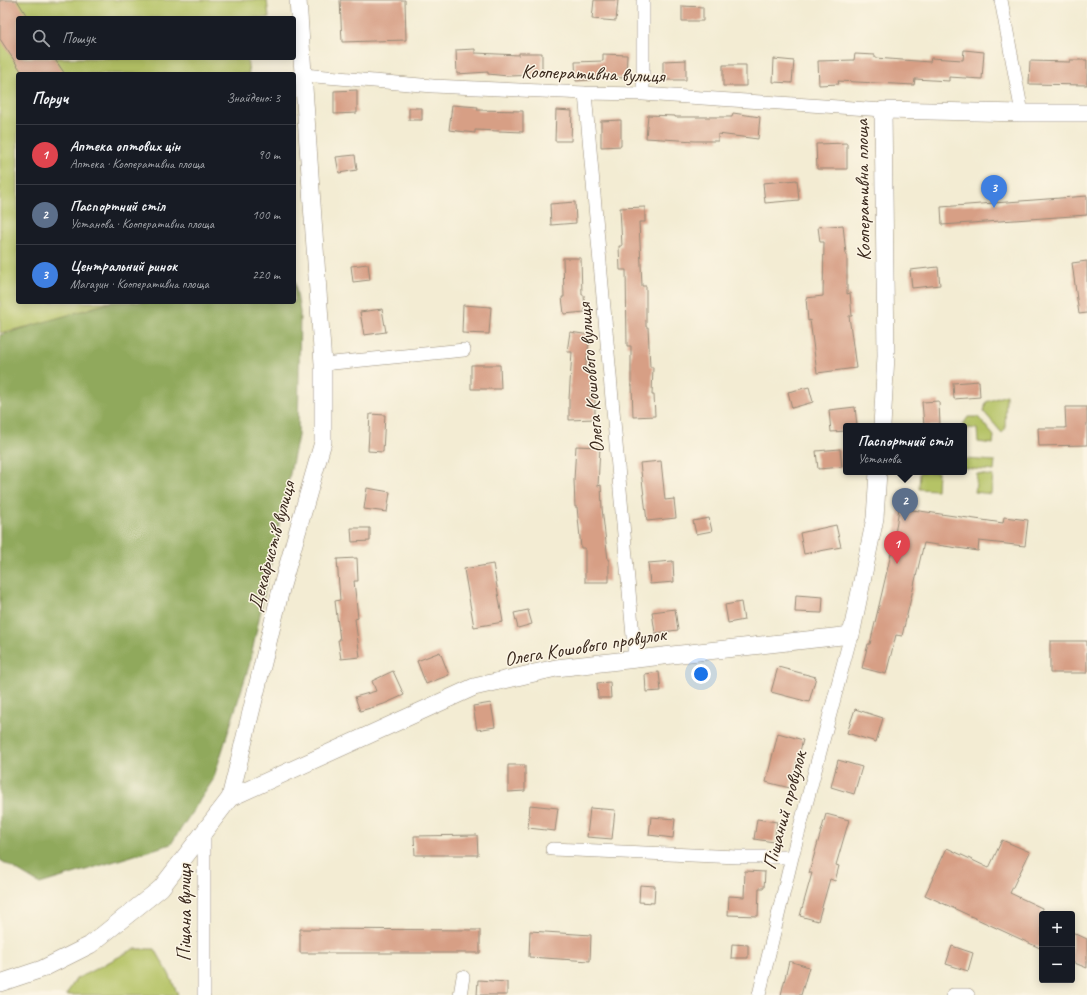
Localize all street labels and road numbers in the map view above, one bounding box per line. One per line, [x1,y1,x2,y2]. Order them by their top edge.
street label: Кооперативна вулиця [521,59,667,89]
street label: Кооперативна площа [849,117,876,261]
street label: Олега Кошового вулиця [571,300,610,454]
street label: Декабристів вулиця [242,476,301,614]
street label: Олега Кошового провулок [503,621,669,672]
street label: Піщаний провулок [757,747,813,872]
street label: Піщана вулиця [172,863,197,961]

